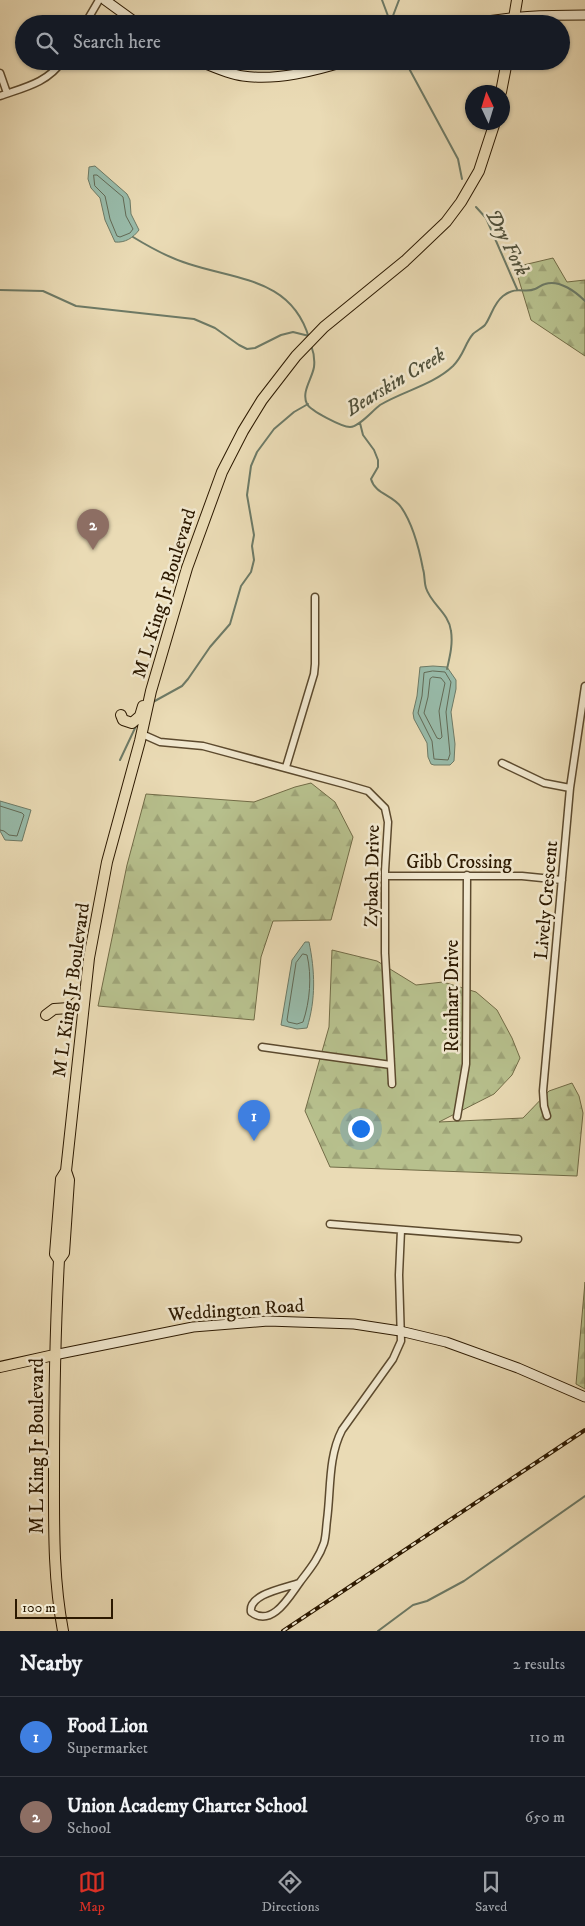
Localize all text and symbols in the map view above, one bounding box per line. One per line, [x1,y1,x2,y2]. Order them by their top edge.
search box [15,15,570,70]
icon: search [33,29,61,57]
text: Search here [73,31,161,54]
north arrow [465,85,510,130]
water label: Dry Fork [479,205,534,281]
water label: Bearskin Creek [341,342,451,422]
street label: M L King Jr Boulevard [128,506,201,681]
pin: 2 [77,509,109,550]
street label: Zybach Drive [360,825,385,927]
street label: Lively Crescent [530,840,563,960]
street label: Gibb Crossing [406,851,513,874]
street label: M L King Jr Boulevard [48,901,95,1079]
street label: Reinhart Drive [441,939,464,1052]
pin: 1 [238,1100,270,1141]
your location [348,1116,374,1142]
street label: Weddington Road [166,1294,305,1327]
street label: M L King Jr Boulevard [26,1358,49,1534]
scale bar [15,1596,112,1619]
text: 100 m [22,1599,56,1617]
text: Nearby [20,1651,82,1677]
text: 2 results [513,1654,565,1674]
text: Food Lion [67,1715,148,1738]
text: 1 [33,1727,39,1747]
text: 110 m [529,1727,565,1747]
text: Supermarket [67,1738,148,1758]
text: Union Academy Charter School [67,1795,307,1818]
text: 2 [32,1807,40,1827]
text: 650 m [525,1807,565,1827]
text: School [67,1818,111,1838]
tab: Map [78,1868,106,1916]
tab: Directions [261,1868,319,1916]
tab: Saved [475,1868,507,1916]

